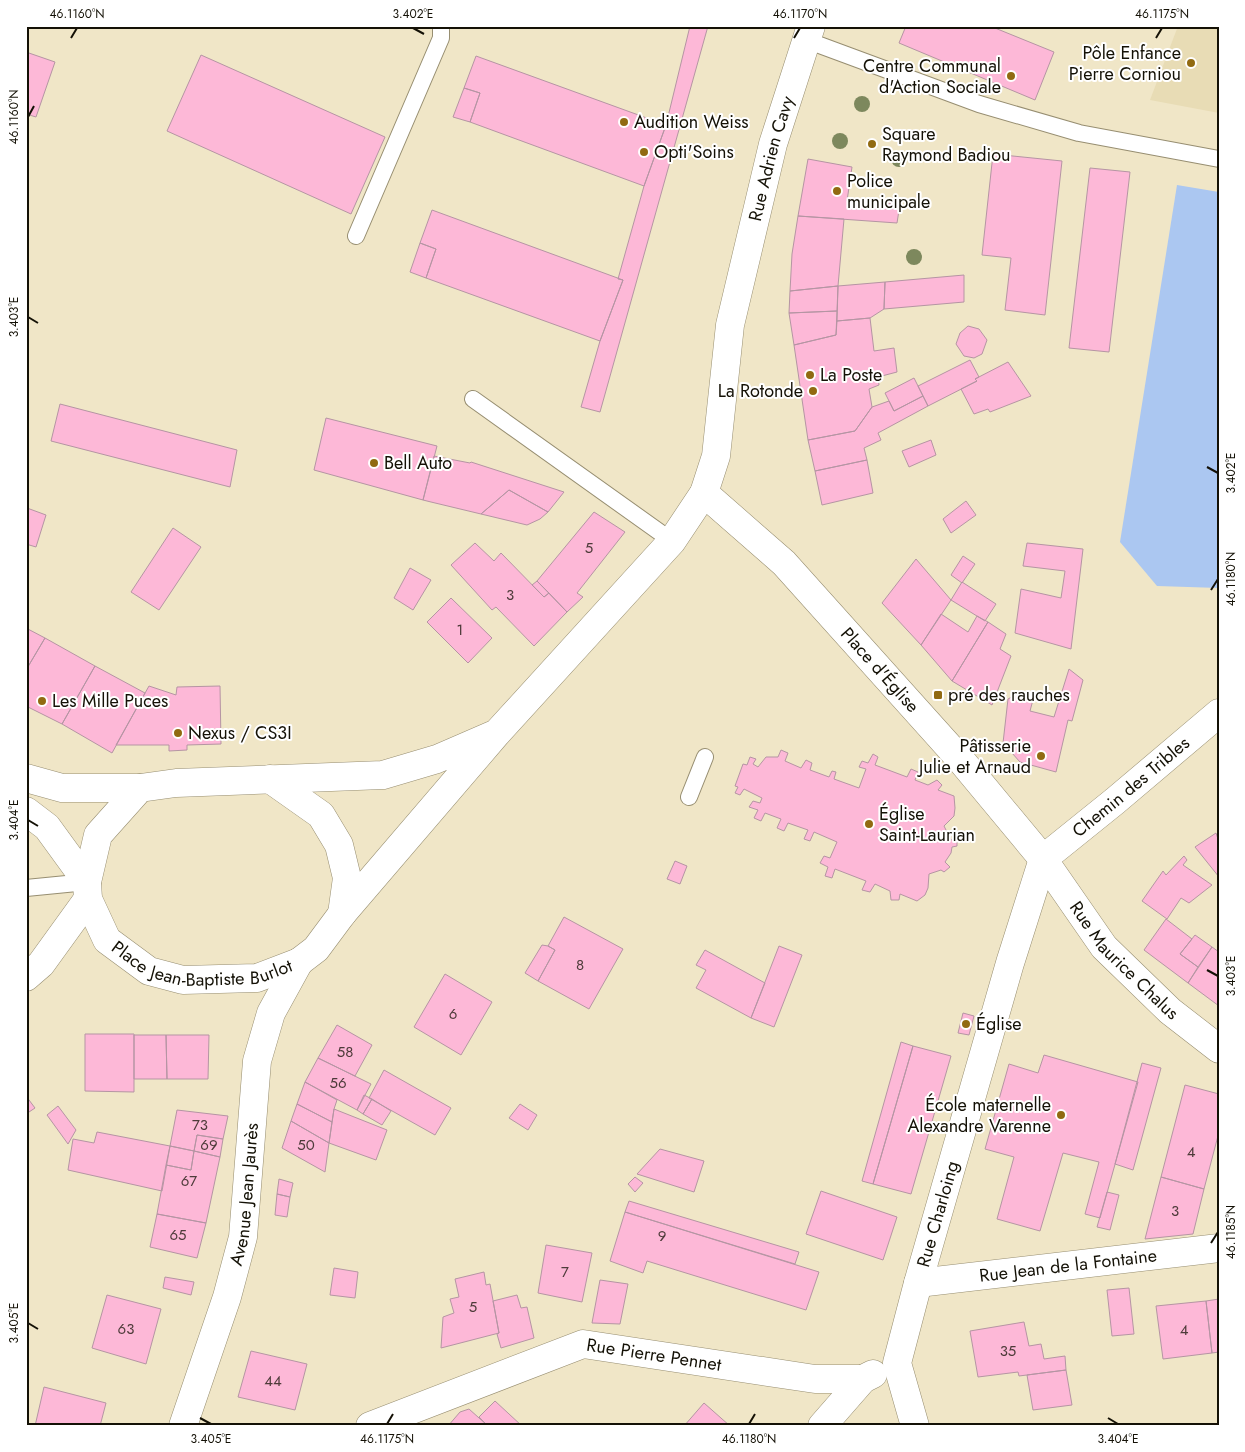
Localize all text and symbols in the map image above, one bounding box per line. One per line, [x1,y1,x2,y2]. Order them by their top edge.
text: 46.1160°N [49,5,105,23]
text: 3.402°E [393,5,433,23]
text: 46.1170°N [773,5,827,23]
text: 46.1175°N [1135,5,1189,23]
place label: Pôle Enfance Pierre Corniou [1069,40,1181,87]
place label: Centre Communal d'Action Sociale [863,53,1001,100]
marker: Pôle Enfance Pierre Corniou [1185,57,1197,69]
marker: Centre Communal d'Action Sociale [1005,70,1017,82]
text: 46.1160°N [5,89,23,145]
street label: Rue Adrien Cavy [742,93,801,224]
place label: Audition Weiss [634,109,748,135]
marker: Audition Weiss [618,116,630,128]
place label: Square Raymond Badiou [882,121,1010,168]
marker: Square Raymond Badiou [866,138,878,150]
place label: Opti'Soins [654,139,734,165]
marker: Opti'Soins [638,146,650,158]
place label: Police municipale [847,168,930,215]
marker: Police municipale [831,185,843,197]
text: 3.403°E [5,297,23,337]
place label: La Poste [820,362,882,388]
marker: La Poste [804,369,816,381]
place label: La Rotonde [718,378,803,404]
marker: La Rotonde [807,385,819,397]
place label: Bell Auto [384,450,452,476]
text: 3.402°E [1222,453,1240,493]
marker: Bell Auto [368,457,380,469]
house number: 5 [585,537,593,559]
text: 46.1180°N [1222,552,1240,606]
house number: 3 [506,584,514,606]
house number: 1 [457,619,463,641]
street label: Place d'Église [835,621,925,718]
place label: pré des rauches [948,682,1070,708]
place label: Les Mille Puces [52,688,168,714]
marker: pré des rauches [932,689,944,701]
marker: Les Mille Puces [36,695,48,707]
place label: Nexus / CS3I [188,720,292,746]
marker: Nexus / CS3I [172,727,184,739]
street label: Chemin des Tribles [1067,730,1195,843]
place label: Pâtisserie Julie et Arnaud [917,733,1031,780]
marker: Pâtisserie Julie et Arnaud [1035,750,1047,762]
text: 3.404°E [5,799,23,841]
place label: Église Saint-Laurian [879,801,975,848]
marker: Église Saint-Laurian [863,818,875,830]
street label: Rue Maurice Chalus [1063,896,1184,1026]
street label: Place Jean-Baptiste Burlot [106,935,297,993]
house number: 8 [576,954,584,976]
text: 3.403°E [1222,956,1240,996]
house number: 6 [449,1003,457,1025]
place label: Église [976,1011,1022,1037]
marker: Église [960,1018,972,1030]
house number: 58 [337,1041,353,1063]
house number: 56 [329,1072,347,1094]
place label: École maternelle Alexandre Varenne [907,1092,1051,1139]
marker: École maternelle Alexandre Varenne [1055,1109,1067,1121]
house number: 73 [192,1114,208,1136]
street label: Avenue Jean Jaurès [223,1122,265,1269]
house number: 69 [200,1134,218,1156]
house number: 50 [297,1134,315,1156]
house number: 4 [1187,1141,1196,1163]
street label: Rue Charloing [910,1158,965,1270]
house number: 67 [181,1170,197,1192]
house number: 3 [1171,1200,1179,1222]
text: 46.1185°N [1222,1205,1240,1259]
house number: 65 [169,1224,187,1246]
house number: 9 [658,1225,666,1247]
street label: Rue Jean de la Fontaine [978,1242,1158,1289]
house number: 7 [561,1261,569,1283]
house number: 5 [469,1296,477,1318]
text: 3.405°E [5,1303,23,1343]
house number: 63 [118,1318,134,1340]
house number: 4 [1180,1319,1189,1341]
street label: Rue Pierre Pennet [585,1332,724,1378]
house number: 35 [1000,1340,1016,1362]
house number: 44 [264,1370,282,1392]
text: 3.405°E [191,1430,231,1448]
text: 46.1175°N [360,1430,414,1448]
text: 46.1180°N [722,1430,776,1448]
text: 3.404°E [1097,1430,1139,1448]

